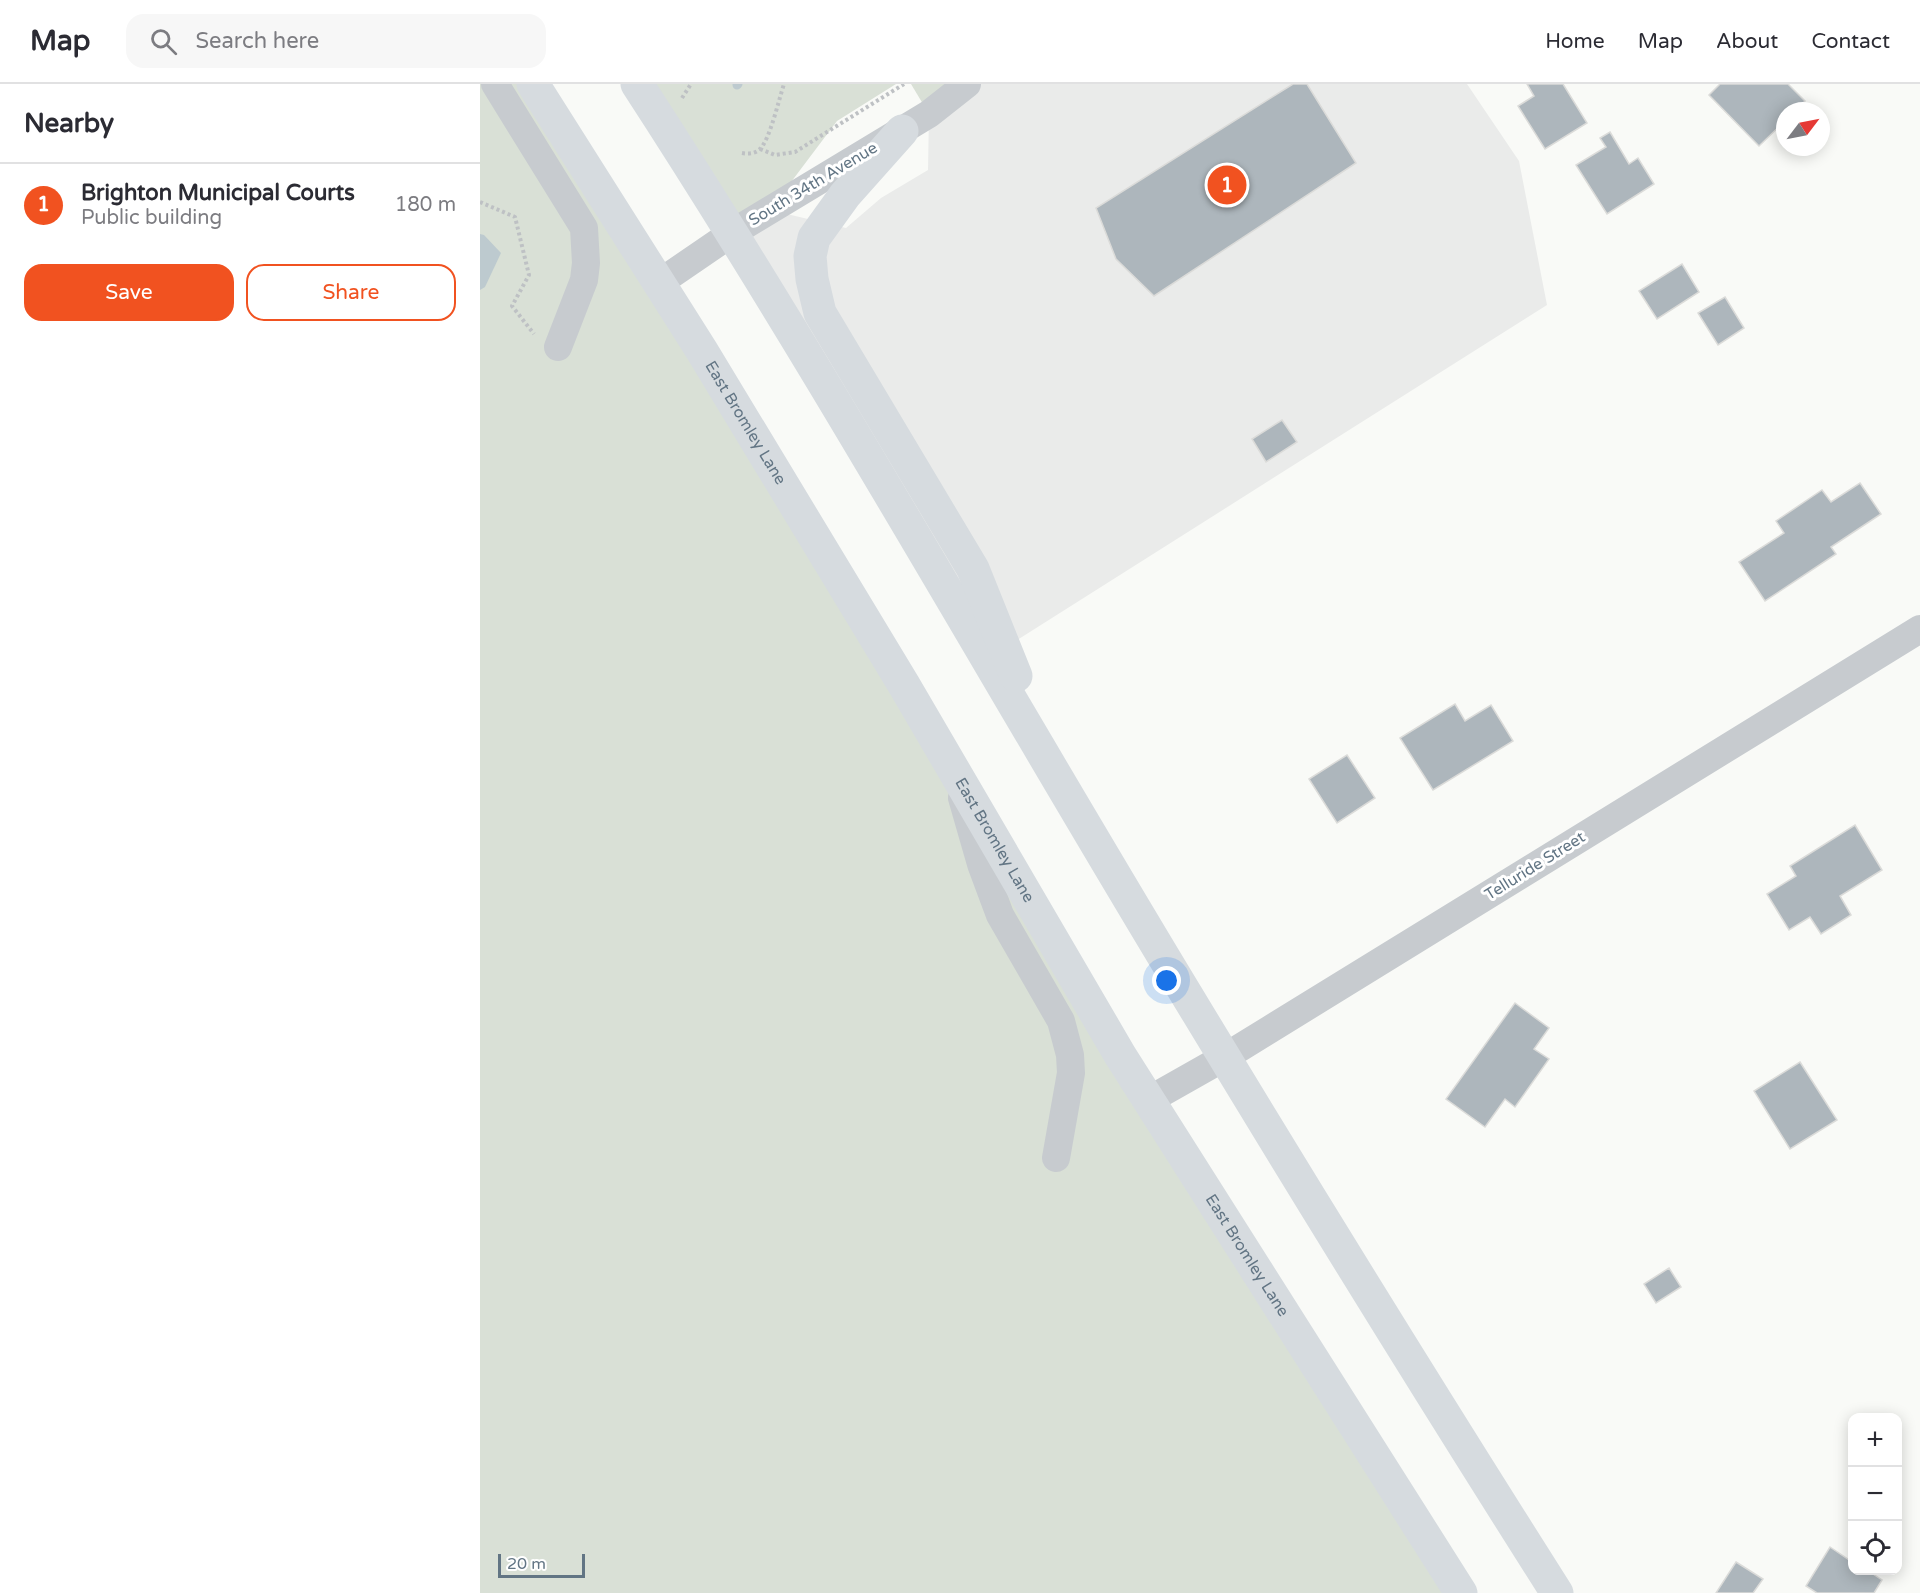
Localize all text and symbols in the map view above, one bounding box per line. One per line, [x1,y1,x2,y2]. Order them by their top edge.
search box [126,14,546,68]
text: Map [30,24,90,58]
icon: search [147,25,180,58]
text: Search here [195,28,319,54]
text: Home [1545,29,1605,54]
text: Map [1638,29,1683,54]
text: About [1716,29,1778,54]
text: Contact [1811,29,1890,54]
north arrow [1776,102,1830,156]
text: Nearby [24,108,114,139]
street label: South 34th Avenue [745,138,881,230]
pin: 1 [1208,162,1246,208]
text: Brighton Municipal Courts [81,180,355,206]
text: 1 [37,193,50,217]
text: 180 m [395,193,456,217]
text: Public building [81,206,222,230]
button: Save [24,264,234,321]
button: Share [246,264,456,321]
street label: East Bromley Lane [700,357,791,488]
street label: East Bromley Lane [950,774,1039,906]
street label: Telluride Street [1481,827,1589,905]
your location [1152,966,1181,995]
street label: East Bromley Lane [1201,1190,1293,1320]
map controls [1848,1413,1902,1575]
button: + [1848,1413,1902,1467]
button: − [1848,1467,1902,1521]
button: locate [1848,1521,1902,1575]
scale bar [498,1551,585,1578]
text: 20 m [507,1554,546,1574]

